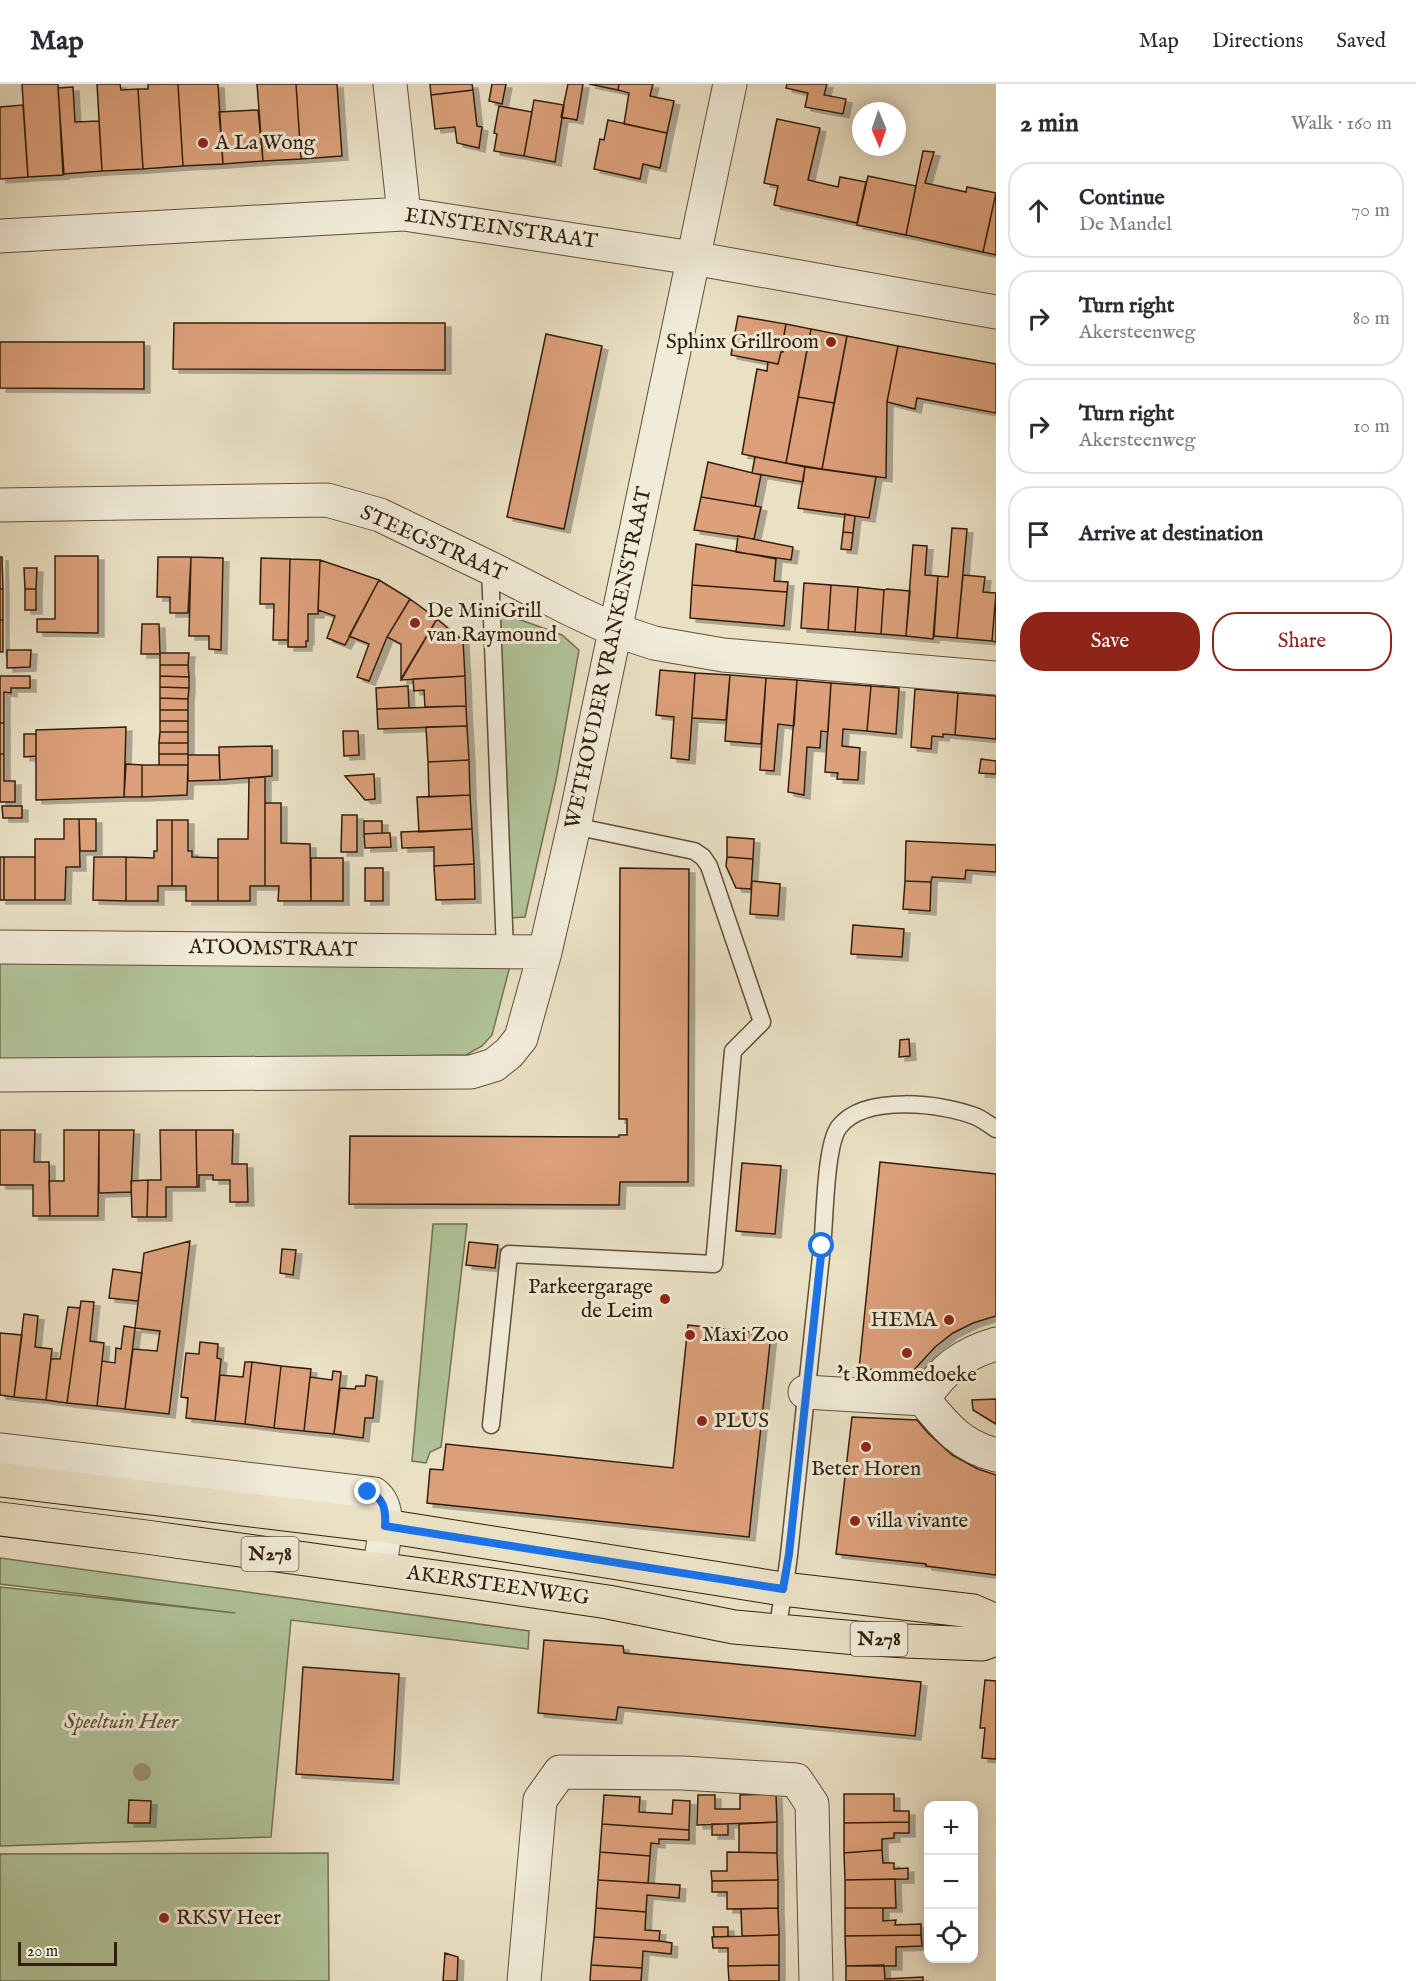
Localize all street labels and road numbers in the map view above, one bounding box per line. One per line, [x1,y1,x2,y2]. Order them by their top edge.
street label: EINSTEINSTRAAT [403,202,600,256]
street label: WETHOUDER VRANKENSTRAAT [560,484,659,831]
street label: STEEGSTRAAT [356,500,511,589]
street label: ATOOMSTRAAT [188,934,358,964]
road number: N278 [242,1537,298,1571]
street label: AKERSTEENWEG [404,1560,591,1612]
road number: N278 [850,1622,908,1656]

